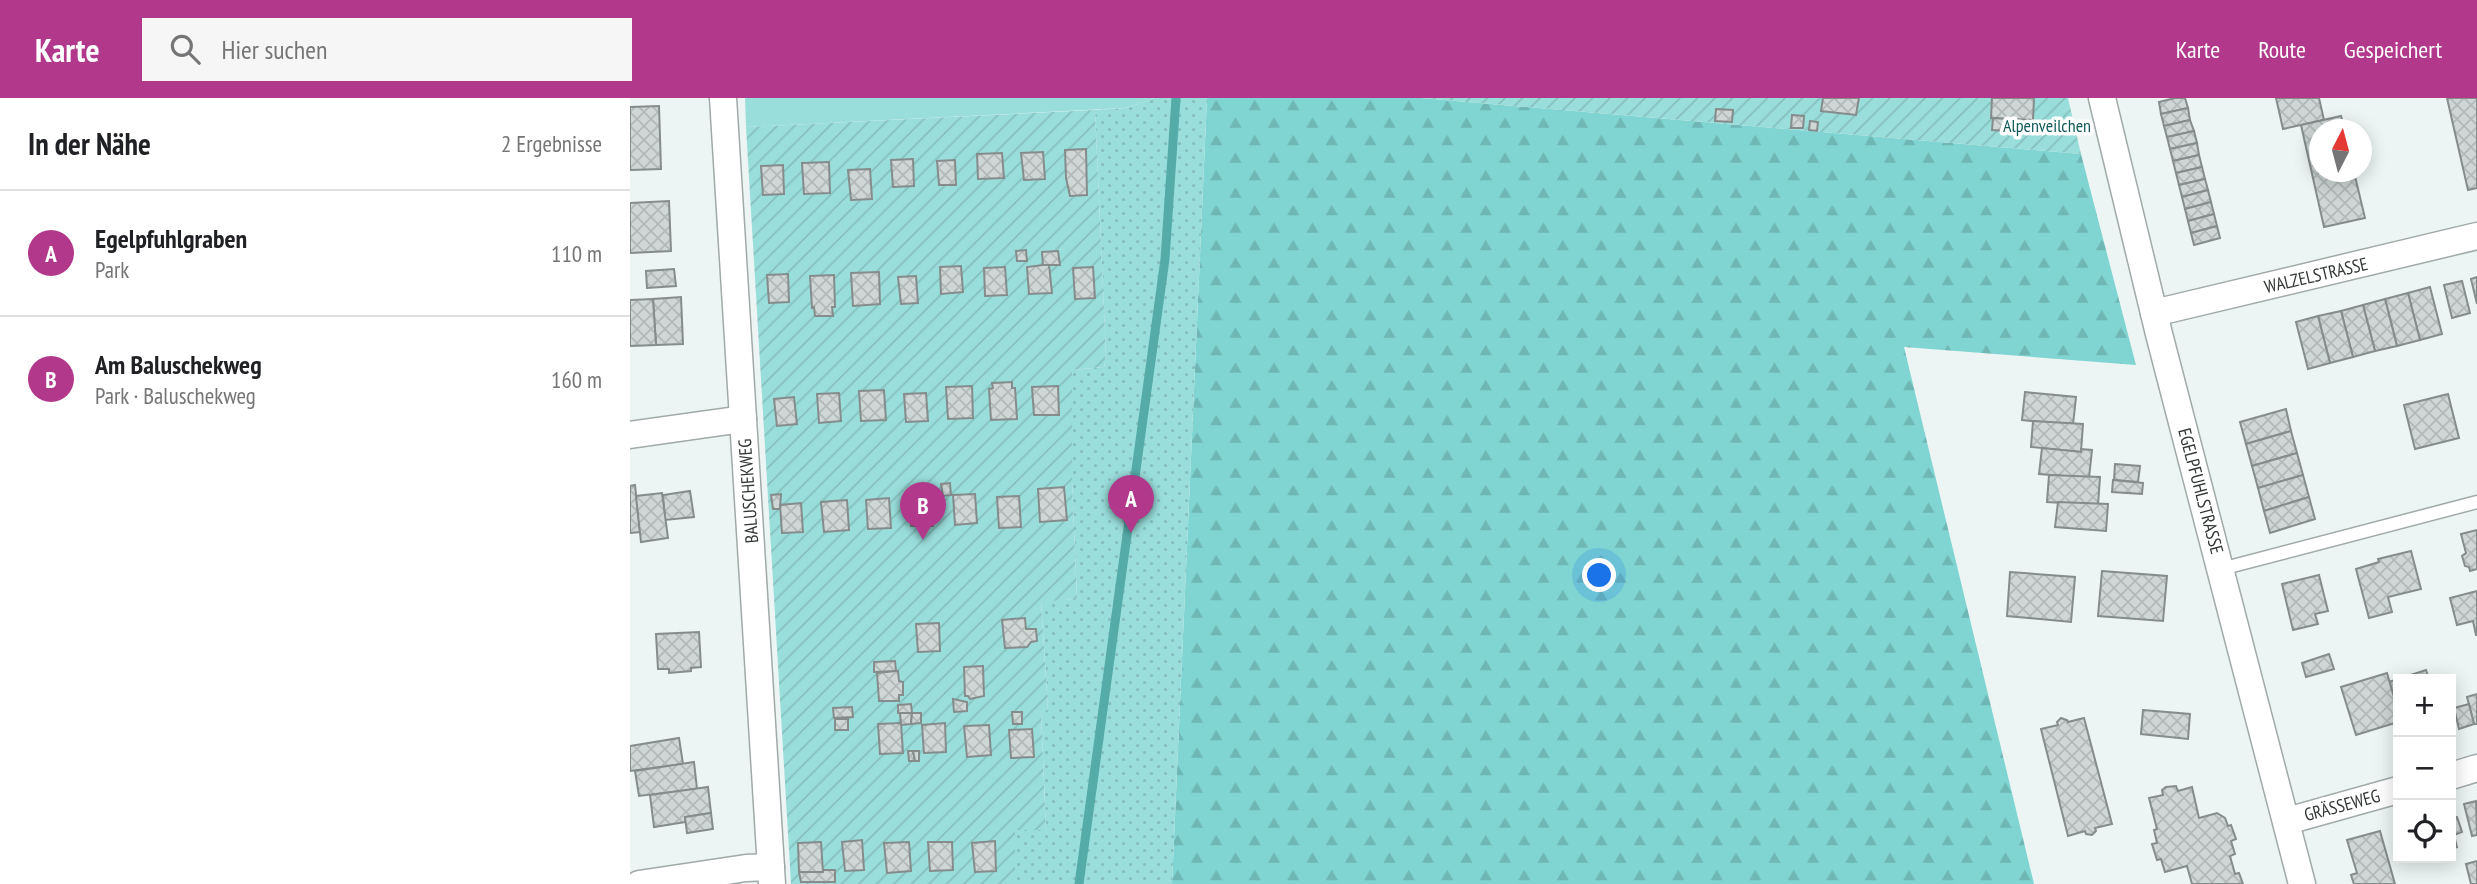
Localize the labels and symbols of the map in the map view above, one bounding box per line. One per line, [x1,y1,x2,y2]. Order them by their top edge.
park label: Alpenveilchen [2003,114,2091,137]
north arrow [2309,119,2372,182]
street label: WALZELSTRASSE [2262,252,2370,298]
street label: EGELPFUHLSTRASSE [2173,426,2229,556]
street label: BALUSCHEKWEG [733,438,763,544]
pin: A [1108,475,1154,533]
pin: B [900,482,946,540]
your location [1582,558,1616,592]
street label: GRÄSSEWEG [2302,784,2382,826]

